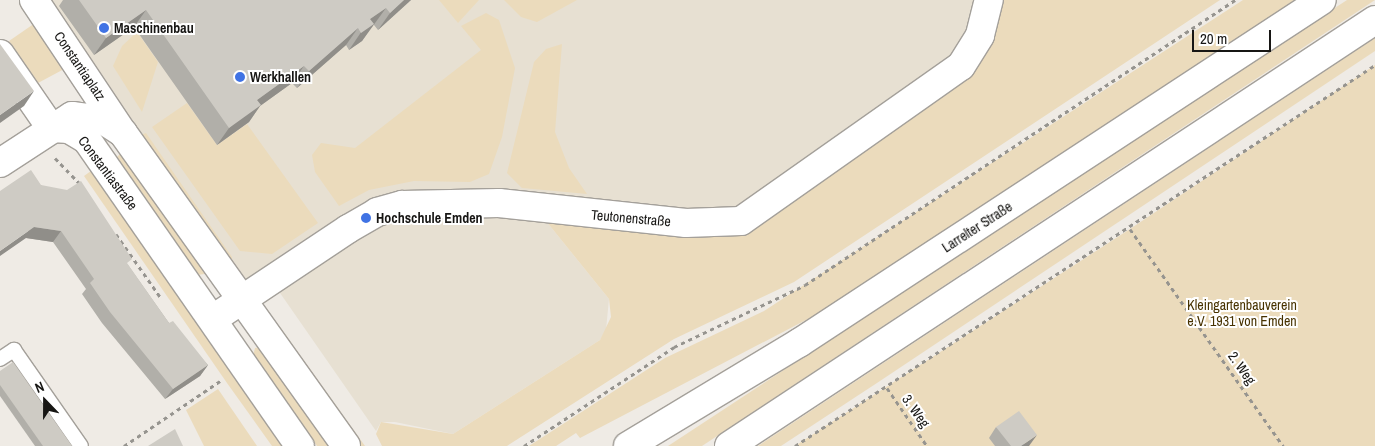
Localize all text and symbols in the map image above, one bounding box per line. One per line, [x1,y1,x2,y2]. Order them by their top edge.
place label: Maschinenbau [114,20,194,36]
scale bar [1195,20,1274,52]
marker: Maschinenbau [98,22,110,34]
street label: Constantiaplatz [51,28,109,104]
text: 20 m [1200,28,1227,49]
place label: Werkhallen [250,69,311,85]
marker: Werkhallen [234,71,246,83]
street label: Constantiastraße [75,133,141,213]
street label: Larrelter Straße [939,198,1015,256]
street label: Teutonenstraße [591,206,671,230]
place label: Hochschule Emden [376,210,483,226]
marker: Hochschule Emden [360,212,372,224]
park label: Kleingartenbauverein e.V. 1931 von Emden [1187,297,1297,330]
street label: 2. Weg [1225,348,1259,388]
north arrow [20,376,70,426]
text: N [32,377,47,397]
street label: 3. Weg [899,391,933,431]

